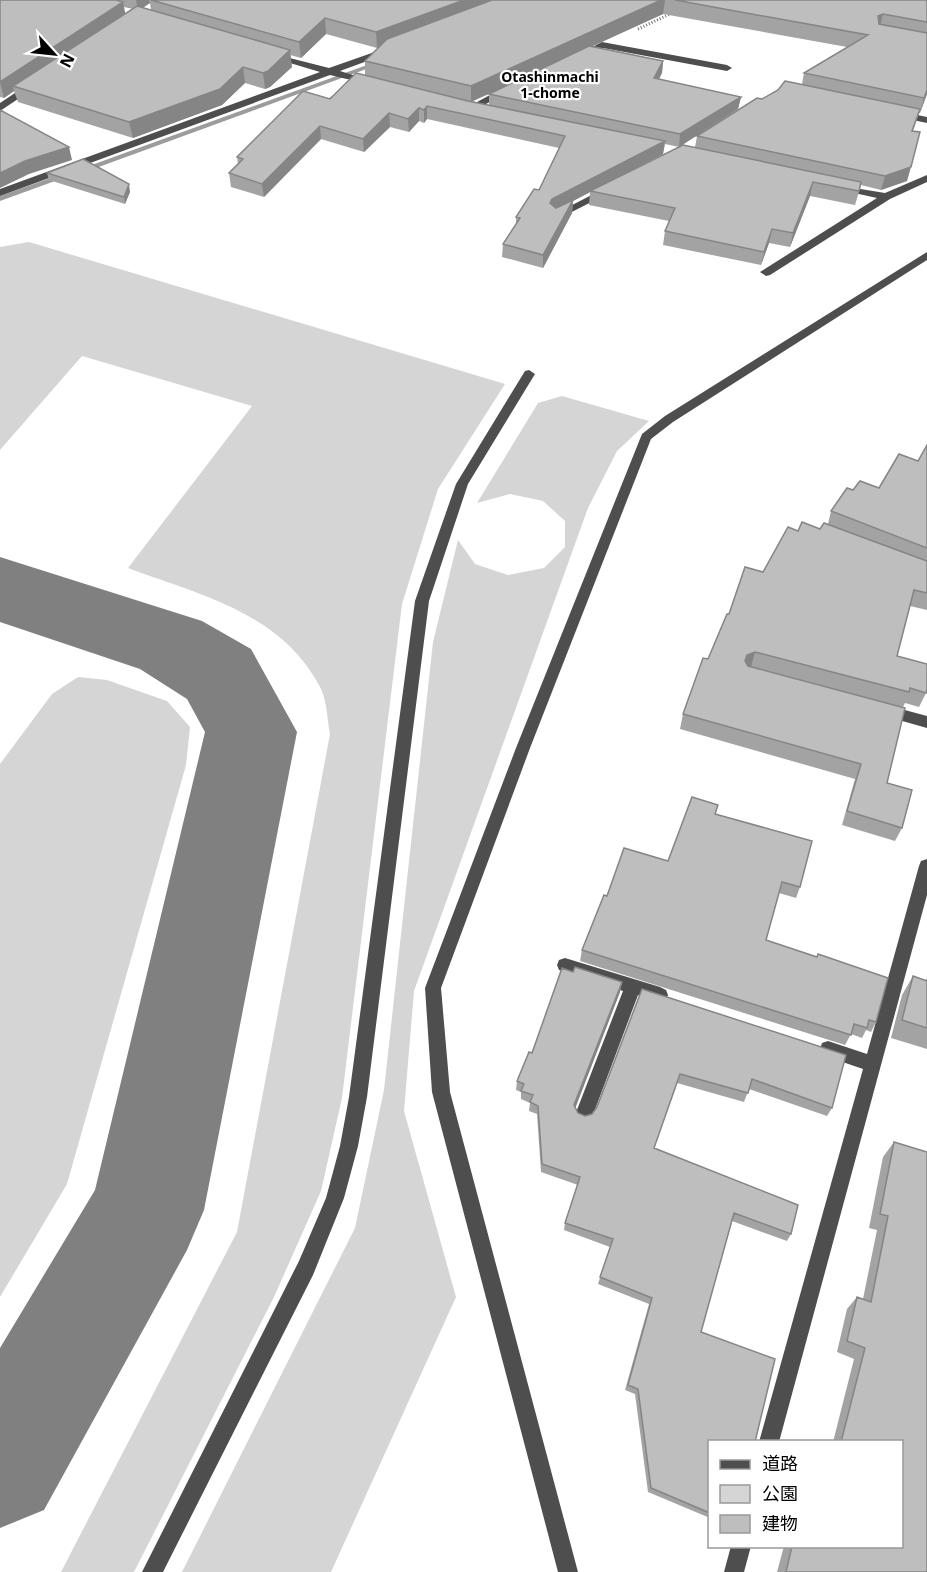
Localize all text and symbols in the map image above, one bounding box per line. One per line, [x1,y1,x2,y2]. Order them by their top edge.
north arrow [24,24,84,84]
text: N [55,50,80,72]
district label: Otashinmachi 1-chome [501,67,599,102]
legend [708,1440,903,1548]
text: 道路 [762,1451,798,1475]
text: 公園 [762,1481,798,1505]
text: 建物 [762,1511,798,1535]

